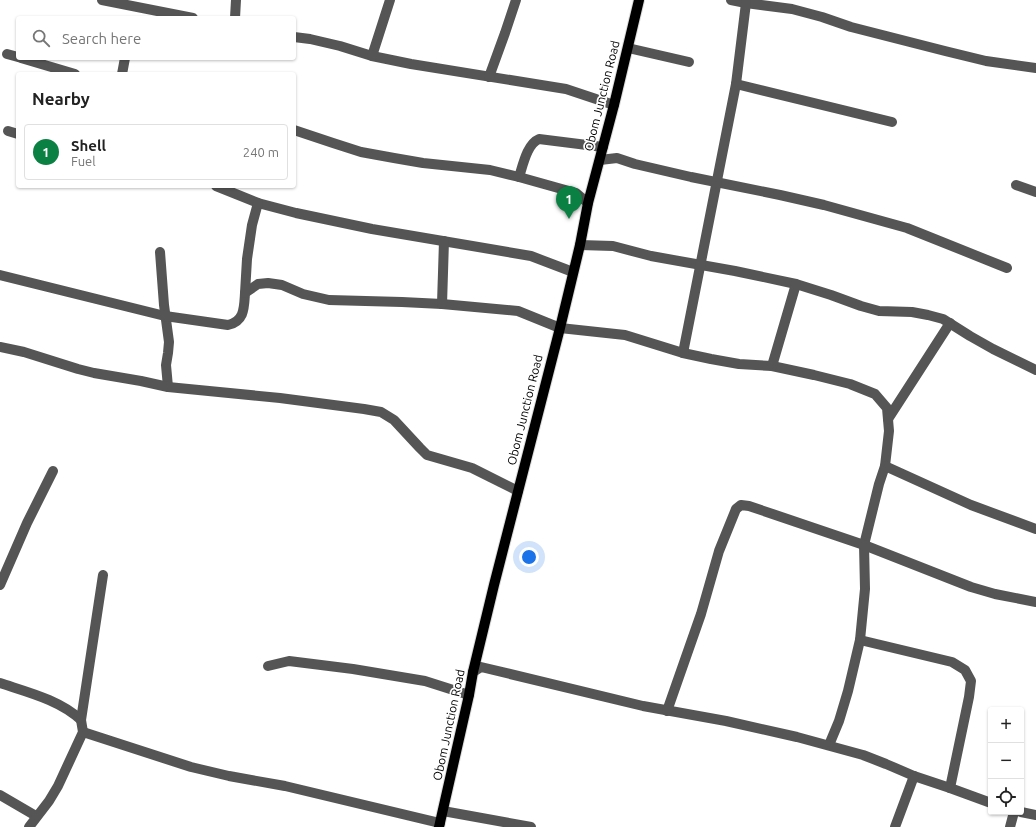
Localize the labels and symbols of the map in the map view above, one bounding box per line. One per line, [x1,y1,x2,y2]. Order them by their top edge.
street label: Obom Junction Road [581,39,622,153]
pin: 1 [556,186,582,219]
street label: Obom Junction Road [504,353,545,467]
your location [519,547,539,567]
street label: Obom Junction Road [430,668,467,782]

